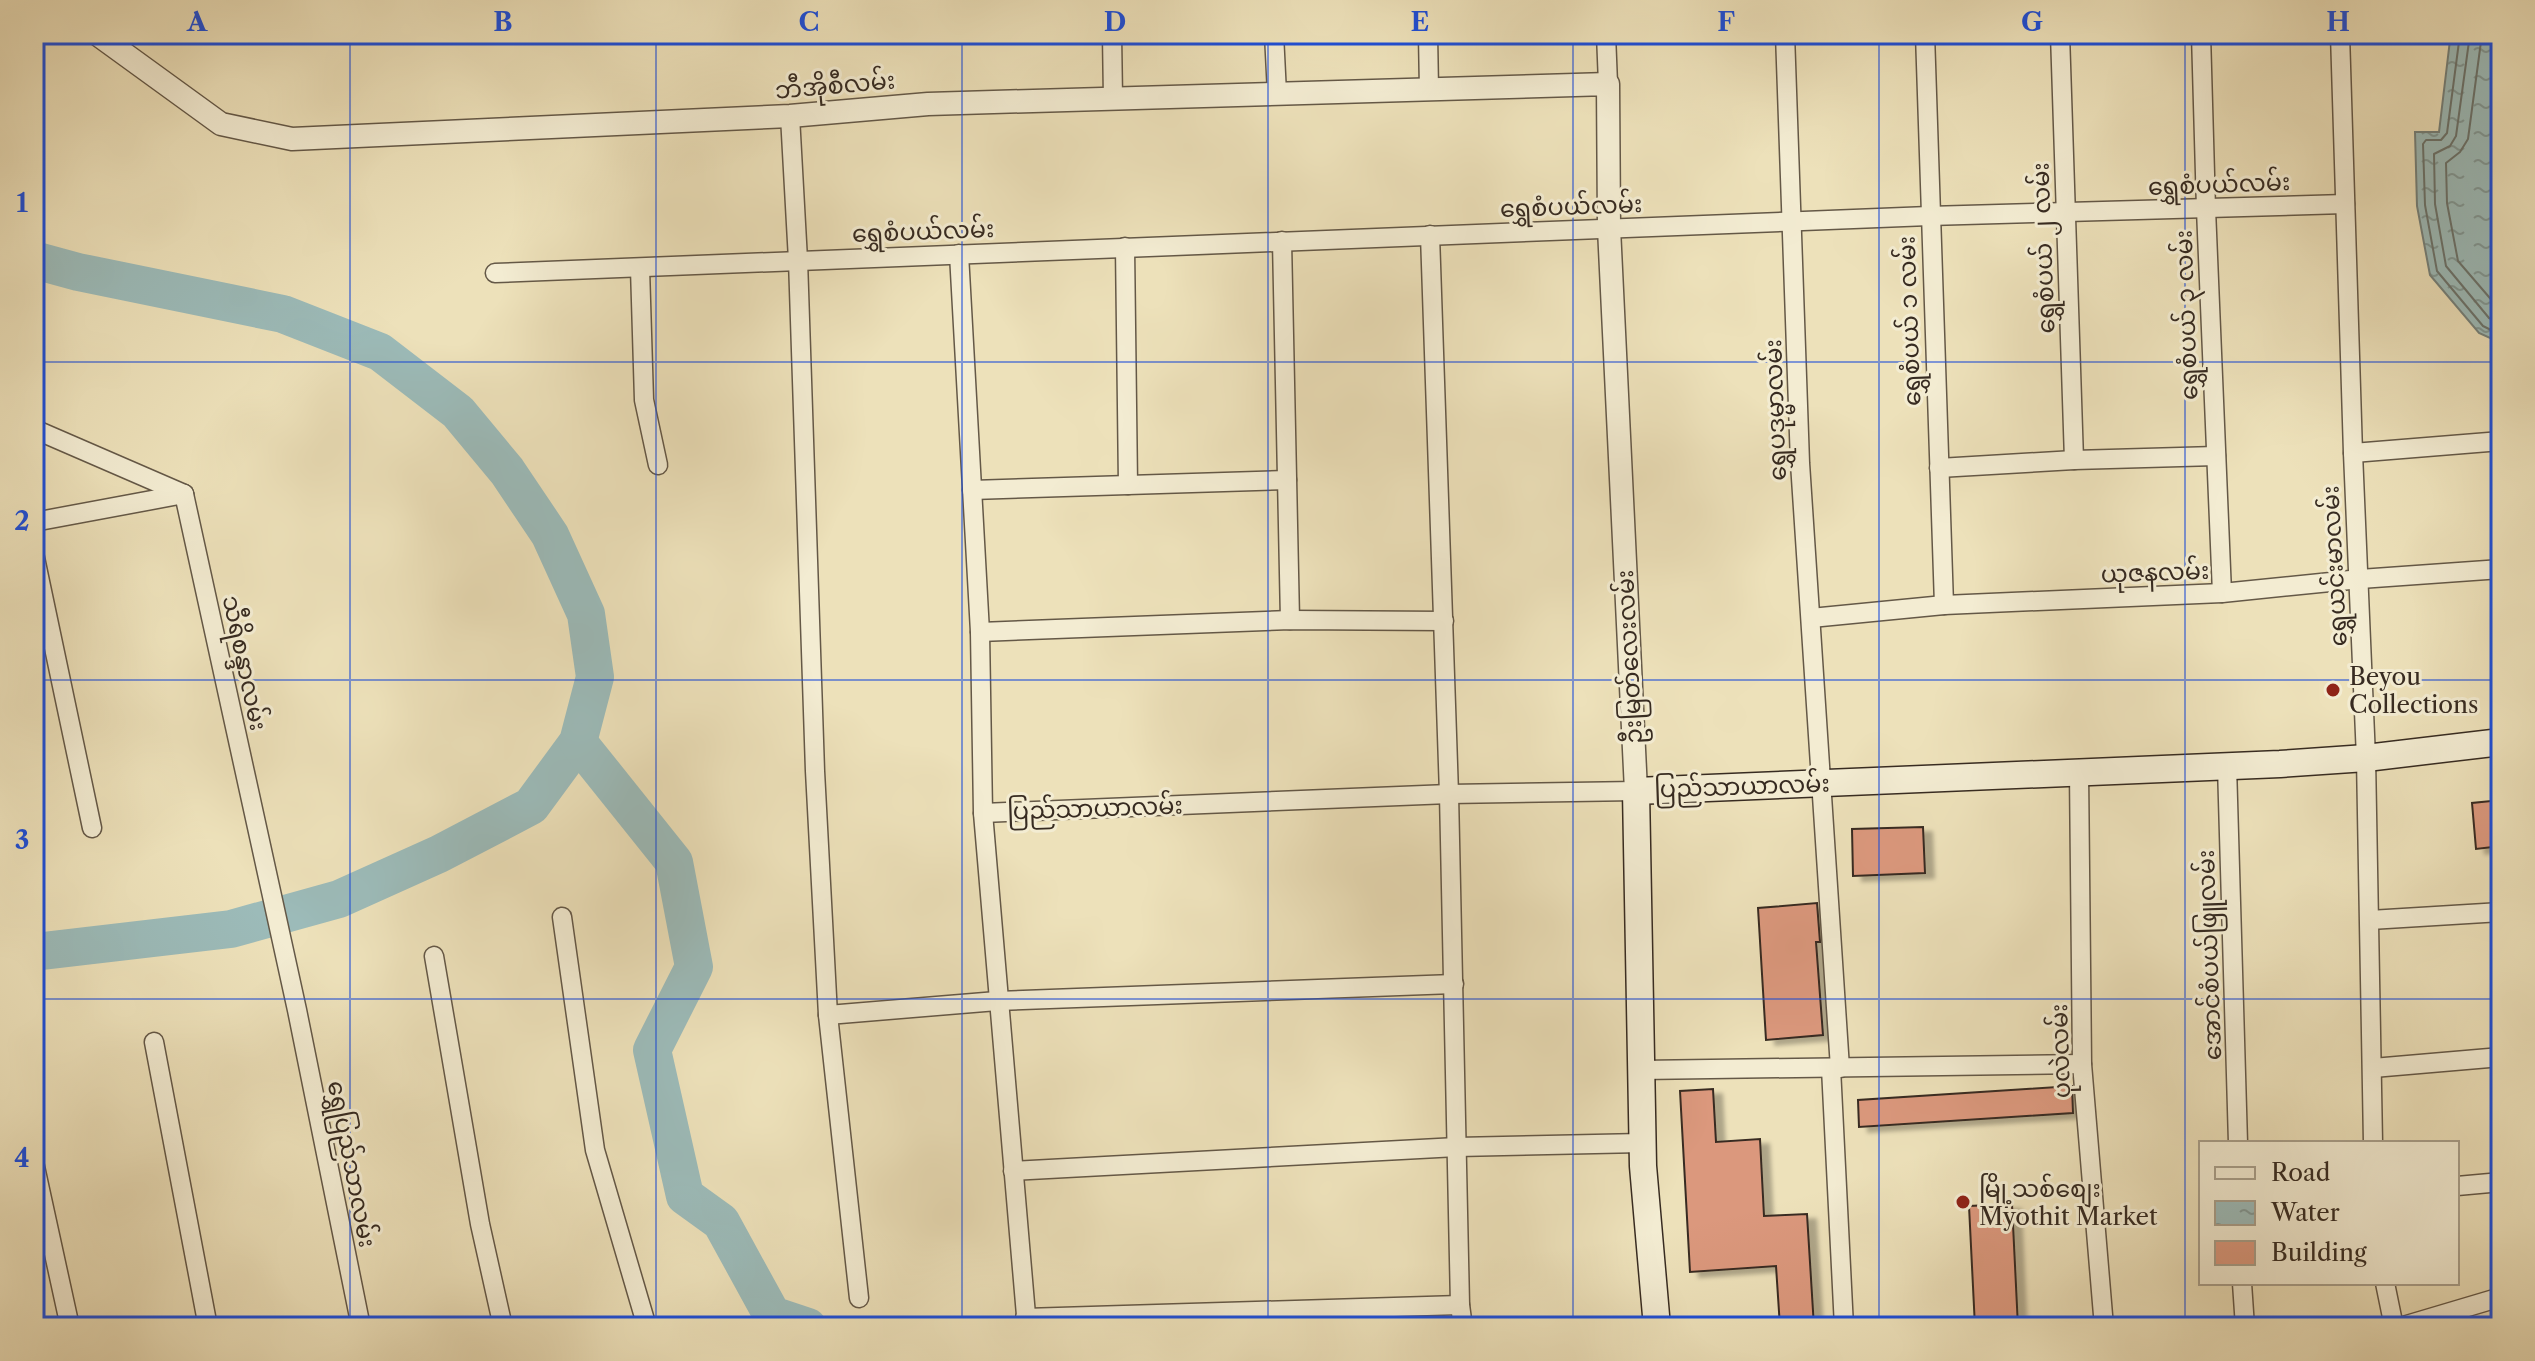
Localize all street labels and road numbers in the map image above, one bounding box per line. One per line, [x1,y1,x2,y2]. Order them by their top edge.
street label: ဘီအိုစီလမ်း [774,64,897,110]
street label: ရွှေစံပယ် ၂ လမ်း [2025,162,2065,334]
street label: ရွှေစံပယ်လမ်း [2147,166,2291,206]
street label: ရွှေစံပယ်လမ်း [1499,188,1643,228]
street label: ရွှေစံပယ်လမ်း [851,213,995,253]
street label: ရွှေစံပယ် ၃ လမ်း [2168,229,2208,400]
street label: ရွှေစံပယ် ၁ လမ်း [1891,235,1931,407]
street label: ရွှေပဒုမ္မာလမ်း [1757,339,1798,481]
street label: ရွှေယင်းမာလမ်း [2314,485,2358,647]
street label: ယုဇနလမ်း [2100,555,2210,593]
street label: ဦးမြတ်လေးလမ်း [1609,569,1653,745]
street label: သီရိစန္ဒာလမ်း [211,593,274,734]
street label: ပြည်သာယာလမ်း [1654,767,1831,809]
street label: ပြည်သာယာလမ်း [1007,789,1184,831]
street label: အောင်စံပယ်ဖြူလမ်း [2190,849,2232,1061]
street label: ပုလဲလမ်း [2043,1003,2081,1099]
street label: ရွှေပြည်သာလမ်း [317,1078,383,1251]

